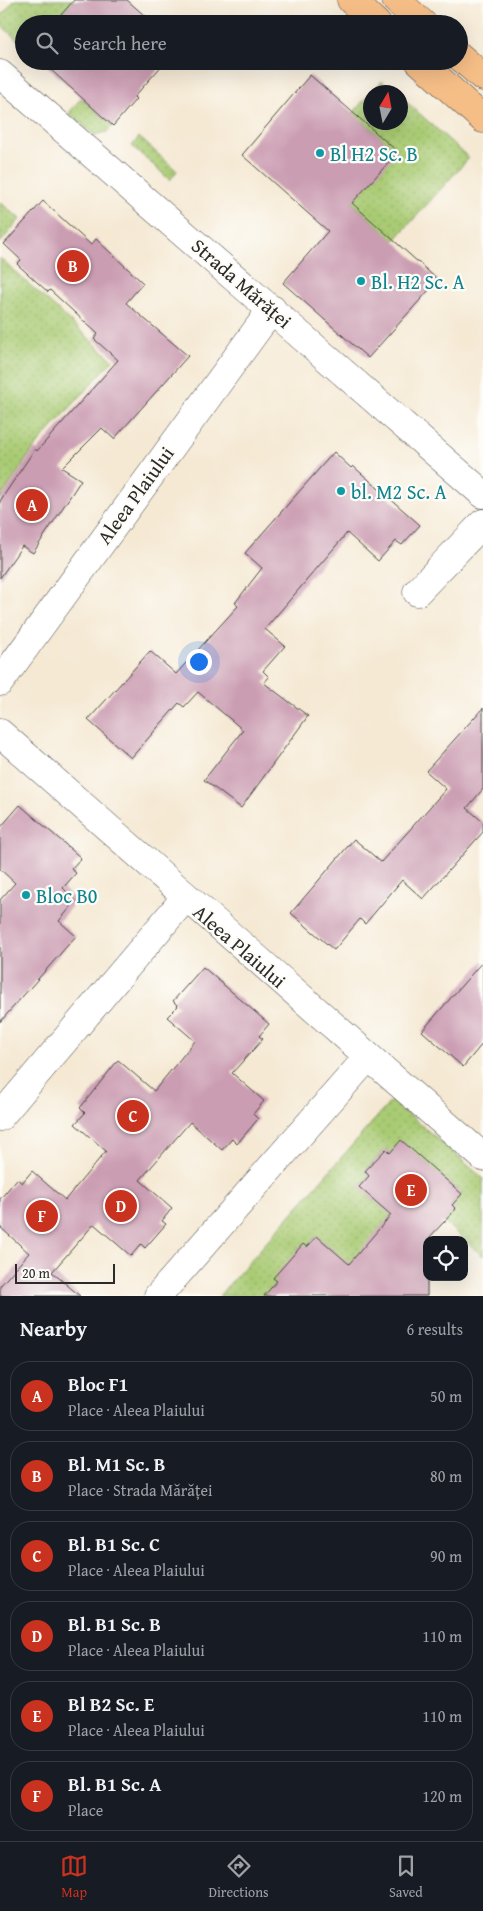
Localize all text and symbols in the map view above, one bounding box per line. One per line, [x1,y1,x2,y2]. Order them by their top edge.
search box [15,15,468,70]
icon: search [33,29,61,57]
text: Search here [73,29,167,57]
north arrow [363,85,408,130]
place label: Bl H2 Sc. B [330,139,418,168]
marker: Bl H2 Sc. B [314,147,326,159]
street label: Strada Mărăței [186,231,299,335]
pin: B [57,247,89,285]
place label: Bl. H2 Sc. A [371,267,465,296]
marker: Bl. H2 Sc. A [355,275,367,287]
street label: Aleea Plaiului [90,440,181,550]
place label: bl. M2 Sc. A [351,477,447,506]
marker: bl. M2 Sc. A [335,485,347,497]
pin: A [16,486,48,524]
your location [186,649,212,675]
place label: Bloc B0 [36,881,97,910]
marker: Bloc B0 [20,889,32,901]
street label: Aleea Plaiului [187,897,293,995]
pin: C [117,1097,149,1135]
pin: E [395,1171,427,1209]
pin: D [105,1187,137,1225]
pin: F [26,1197,58,1235]
map controls [423,1236,468,1281]
button: locate [423,1236,468,1281]
scale bar [15,1261,115,1284]
text: 20 m [22,1263,50,1283]
text: Nearby [20,1313,87,1344]
text: 6 results [406,1317,463,1341]
text: Bloc F1 [68,1370,128,1398]
text: A [32,1384,42,1408]
text: 50 m [430,1384,462,1408]
text: Place · Aleea Plaiului [68,1398,205,1422]
text: Bl. M1 Sc. B [68,1450,166,1478]
text: B [32,1464,42,1488]
text: 80 m [430,1464,462,1488]
text: Place · Strada Mărăței [68,1478,213,1502]
text: Bl. B1 Sc. C [68,1530,160,1558]
text: C [32,1544,42,1568]
text: 90 m [430,1544,462,1568]
text: Place · Aleea Plaiului [68,1558,205,1582]
text: Bl. B1 Sc. B [68,1610,161,1638]
text: D [32,1624,42,1648]
text: 110 m [422,1624,462,1648]
text: Place · Aleea Plaiului [68,1638,205,1662]
text: Bl B2 Sc. E [68,1690,154,1718]
text: E [33,1704,41,1728]
text: 110 m [422,1704,462,1728]
text: Place · Aleea Plaiului [68,1718,205,1742]
text: Bl. B1 Sc. A [68,1770,161,1798]
text: F [33,1784,41,1808]
text: 120 m [422,1784,462,1808]
text: Place [68,1798,103,1822]
tab: Map [60,1852,88,1902]
tab: Directions [208,1852,269,1902]
tab: Saved [389,1852,423,1902]

